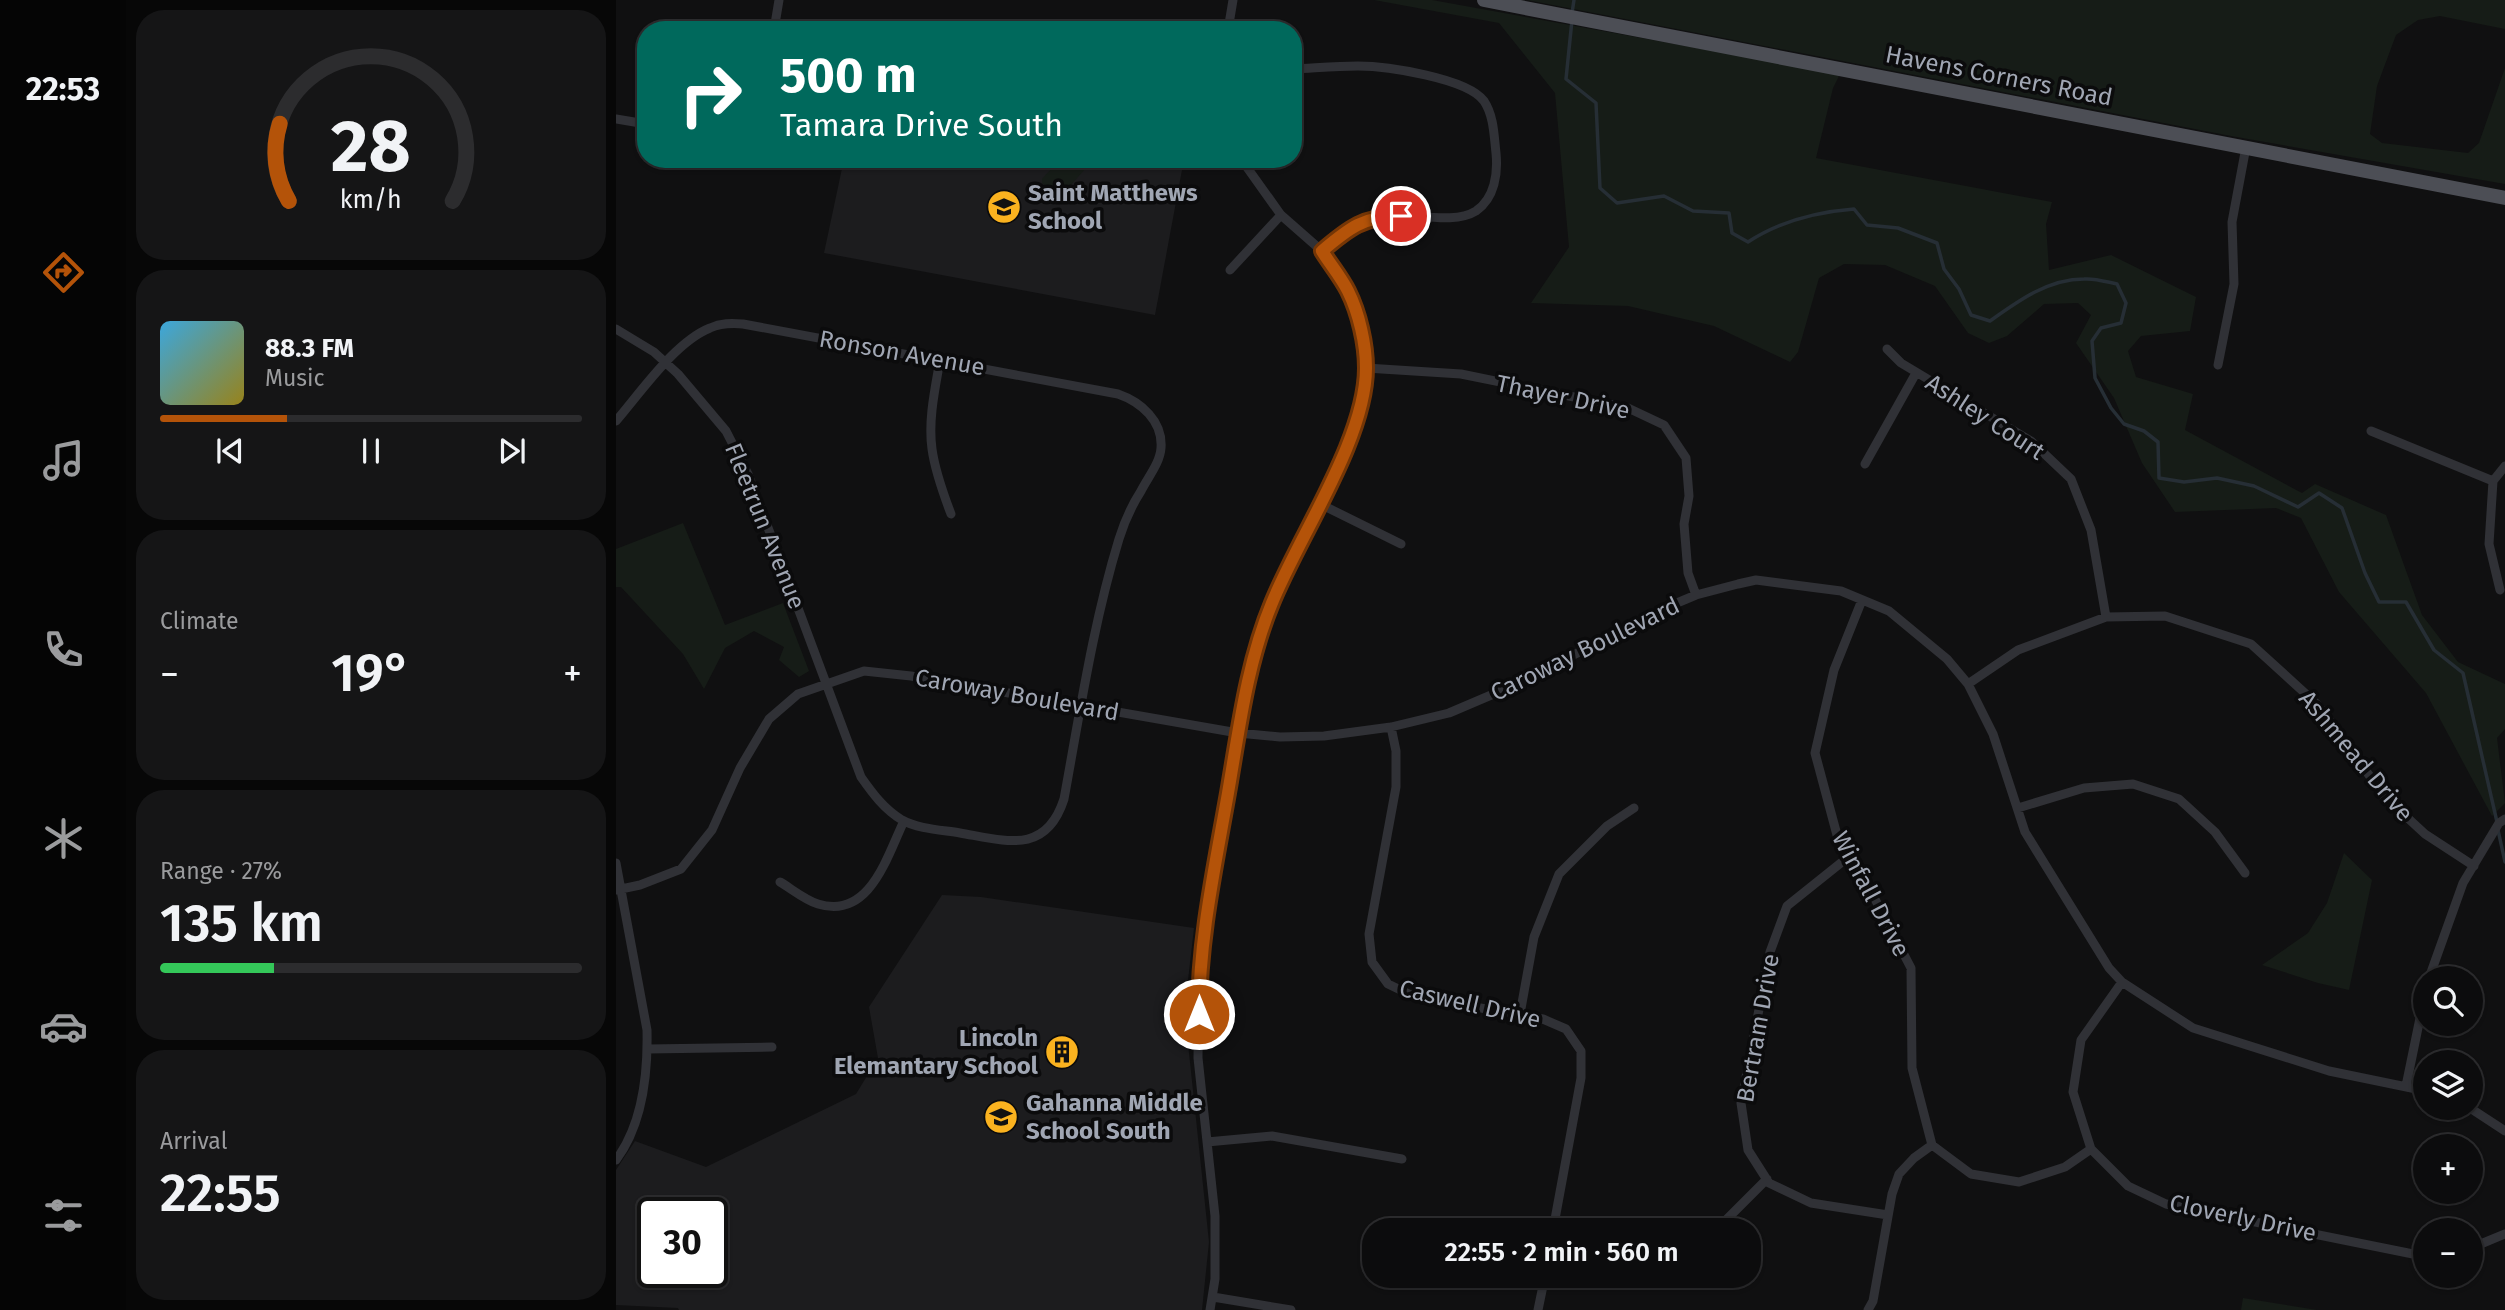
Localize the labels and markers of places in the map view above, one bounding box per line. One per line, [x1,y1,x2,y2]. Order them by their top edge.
place label: Saint Matthews School [1028,179,1198,235]
pin [1371,186,1431,246]
school or university icon: Saint Matthews School [985,188,1023,226]
place label: Lincoln Elemantary School [834,1024,1039,1080]
building icon: Lincoln Elemantary School [1043,1033,1081,1071]
place label: Gahanna Middle School South [1026,1089,1203,1145]
school or university icon: Gahanna Middle School South [982,1098,1020,1136]

